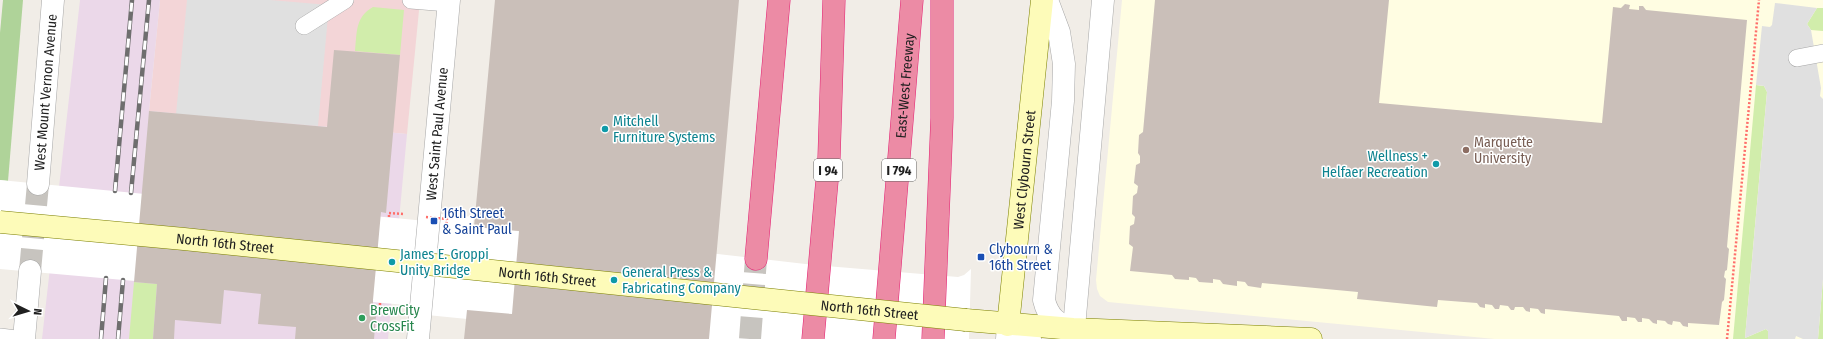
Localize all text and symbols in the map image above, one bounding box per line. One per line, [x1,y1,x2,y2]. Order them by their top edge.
street label: West Mount Vernon Avenue [31,13,60,171]
street label: East-West Freeway [892,32,918,139]
street label: West Saint Paul Avenue [422,66,451,201]
street label: West Clybourn Street [1010,109,1039,230]
place label: Mitchell Furniture Systems [613,113,715,146]
marker: Mitchell Furniture Systems [600,124,610,134]
place label: Marquette University [1474,134,1533,167]
marker: Marquette University [1461,145,1471,155]
place label: Wellness + Helfaer Recreation [1322,148,1428,181]
road number: I 94 [814,159,842,181]
road number: I 794 [882,159,916,181]
marker: Wellness + Helfaer Recreation [1431,159,1441,169]
place label: 16th Street & Saint Paul [442,205,512,238]
marker: 16th Street & Saint Paul [429,216,439,226]
street label: North 16th Street [175,230,275,257]
place label: Clybourn & 16th Street [989,241,1053,274]
place label: James E. Groppi Unity Bridge [400,246,489,279]
marker: Clybourn & 16th Street [976,252,986,262]
marker: James E. Groppi Unity Bridge [387,257,397,267]
street label: North 16th Street [498,263,597,290]
place label: General Press & Fabricating Company [622,264,742,297]
marker: General Press & Fabricating Company [609,275,619,285]
north arrow [8,291,48,331]
street label: North 16th Street [820,296,920,324]
place label: BrewCity CrossFit [370,302,420,335]
text: N [31,308,44,316]
marker: BrewCity CrossFit [357,313,367,323]

